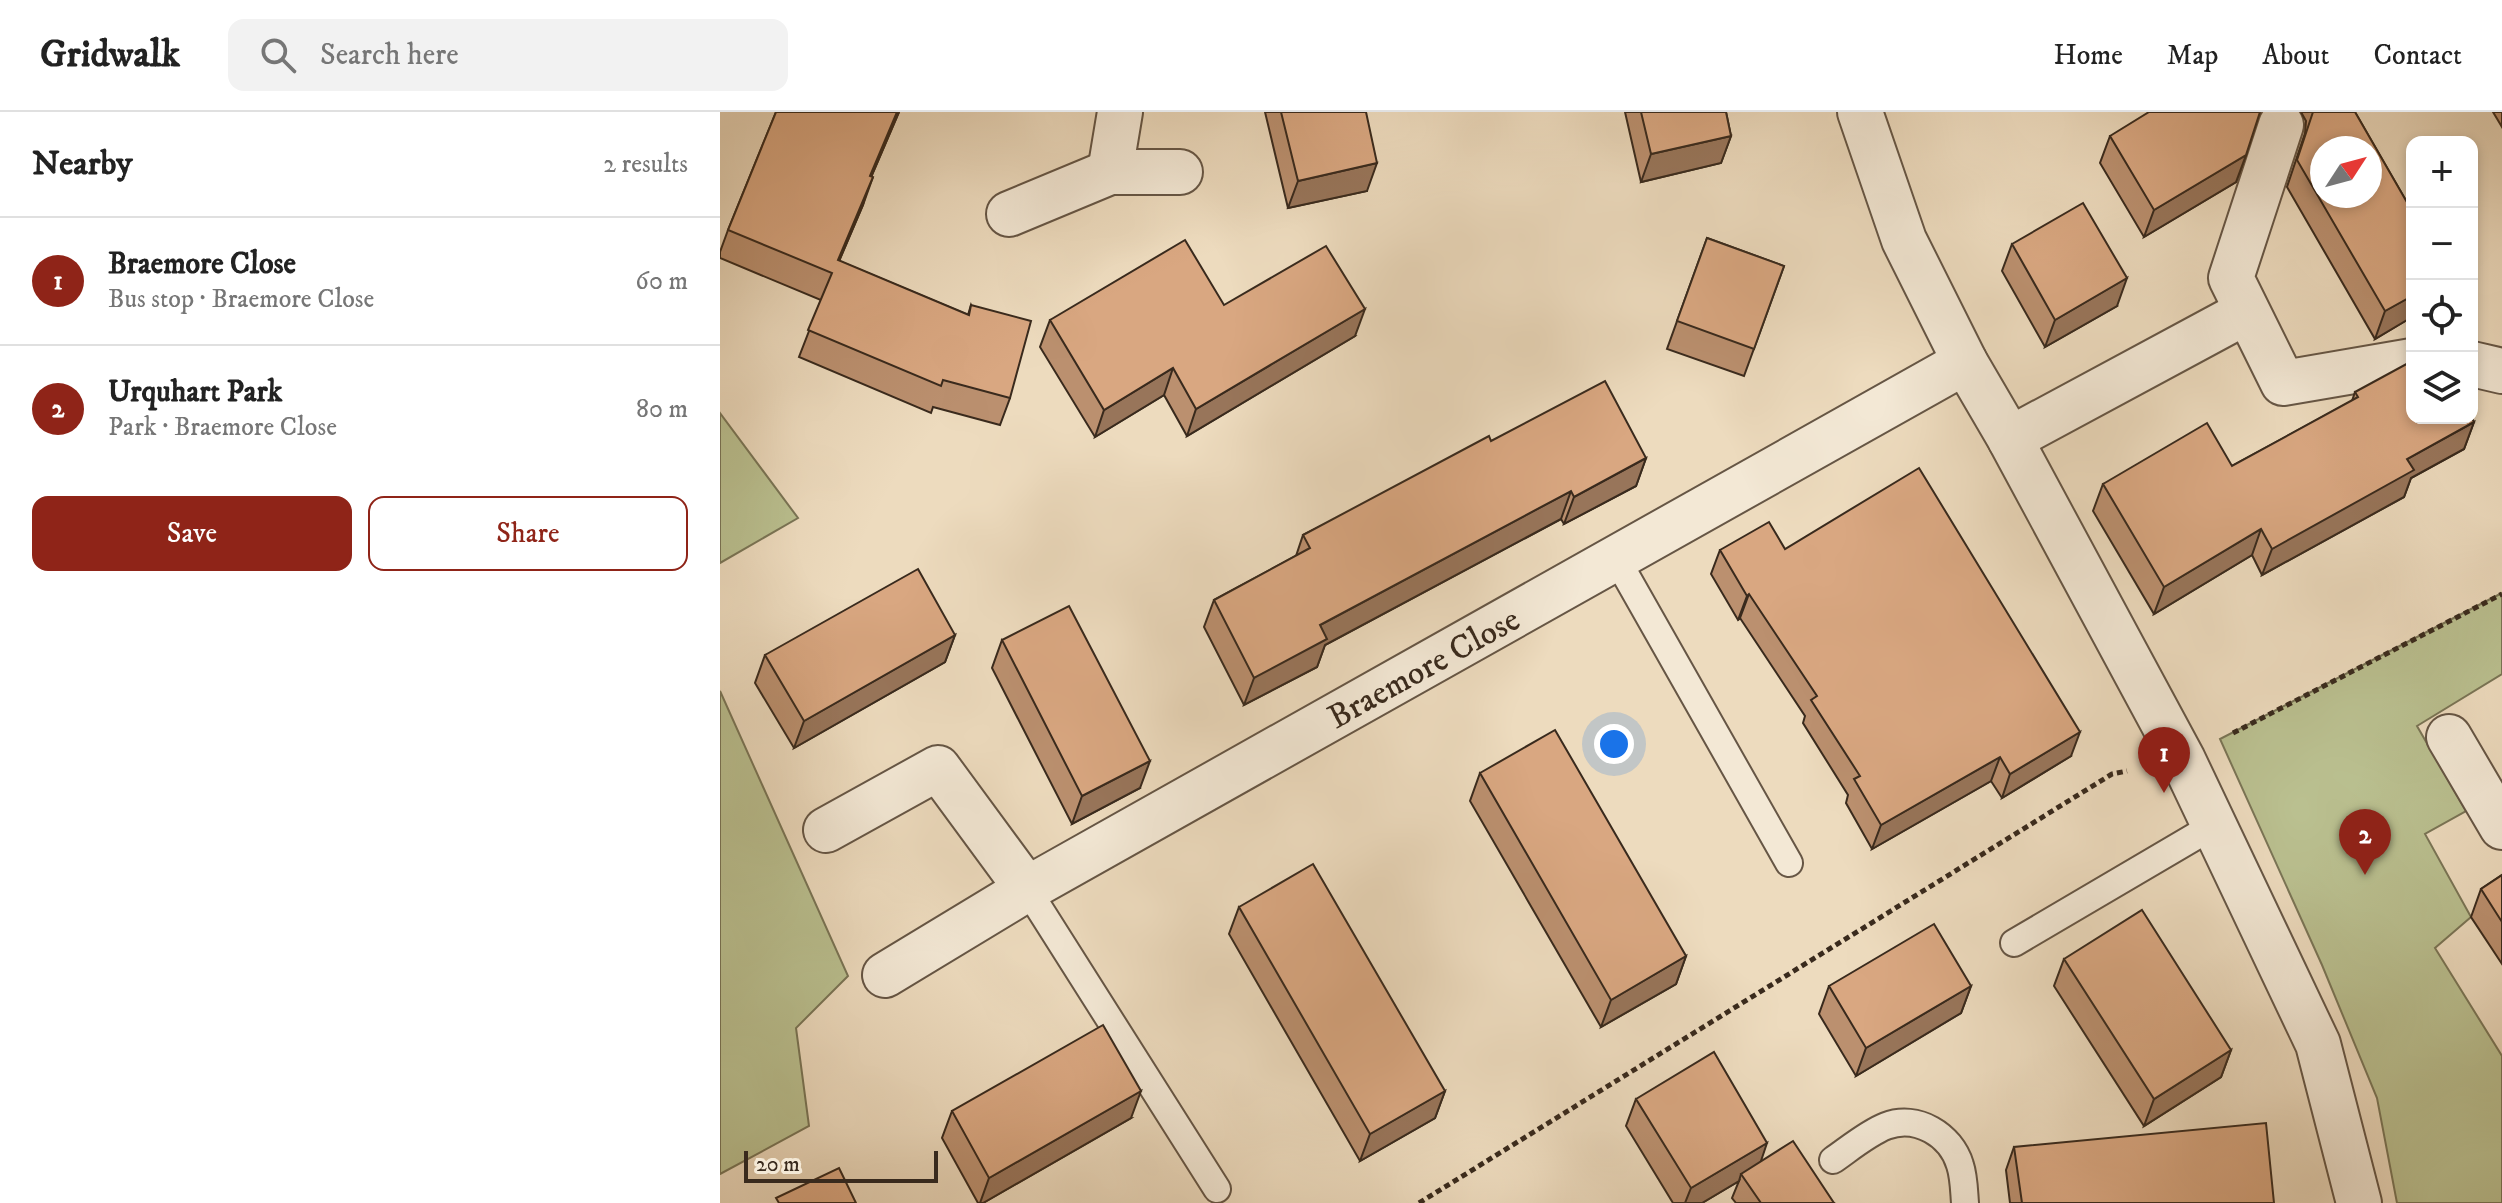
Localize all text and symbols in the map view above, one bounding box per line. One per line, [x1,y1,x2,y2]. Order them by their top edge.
search box [228,19,788,91]
text: Gridwalk [40,31,180,79]
icon: search [256,33,300,77]
text: Search here [320,37,459,74]
text: Home [2054,38,2123,73]
text: Map [2167,38,2218,73]
text: About [2262,38,2329,73]
text: Contact [2373,38,2462,73]
north arrow [2310,136,2382,208]
map controls [2406,136,2478,424]
button: + [2406,136,2478,208]
text: Nearby [32,143,133,185]
text: 2 results [603,148,688,181]
button: − [2406,208,2478,280]
text: Braemore Close [108,246,296,283]
text: 1 [53,265,63,298]
text: 60 m [635,265,688,298]
button: locate [2406,280,2478,352]
text: Bus stop · Braemore Close [108,283,374,316]
button: layers [2406,352,2478,424]
text: Urquhart Park [108,374,282,411]
text: 2 [52,393,64,426]
text: 80 m [636,393,688,426]
text: Park · Braemore Close [108,411,337,444]
button: Save [32,496,352,571]
button: Share [368,496,688,571]
street label: Braemore Close [1321,599,1527,739]
your location [1594,724,1634,764]
pin: 1 [2138,727,2190,793]
pin: 2 [2339,809,2391,875]
scale bar [744,1147,938,1183]
text: 20 m [756,1151,800,1178]

